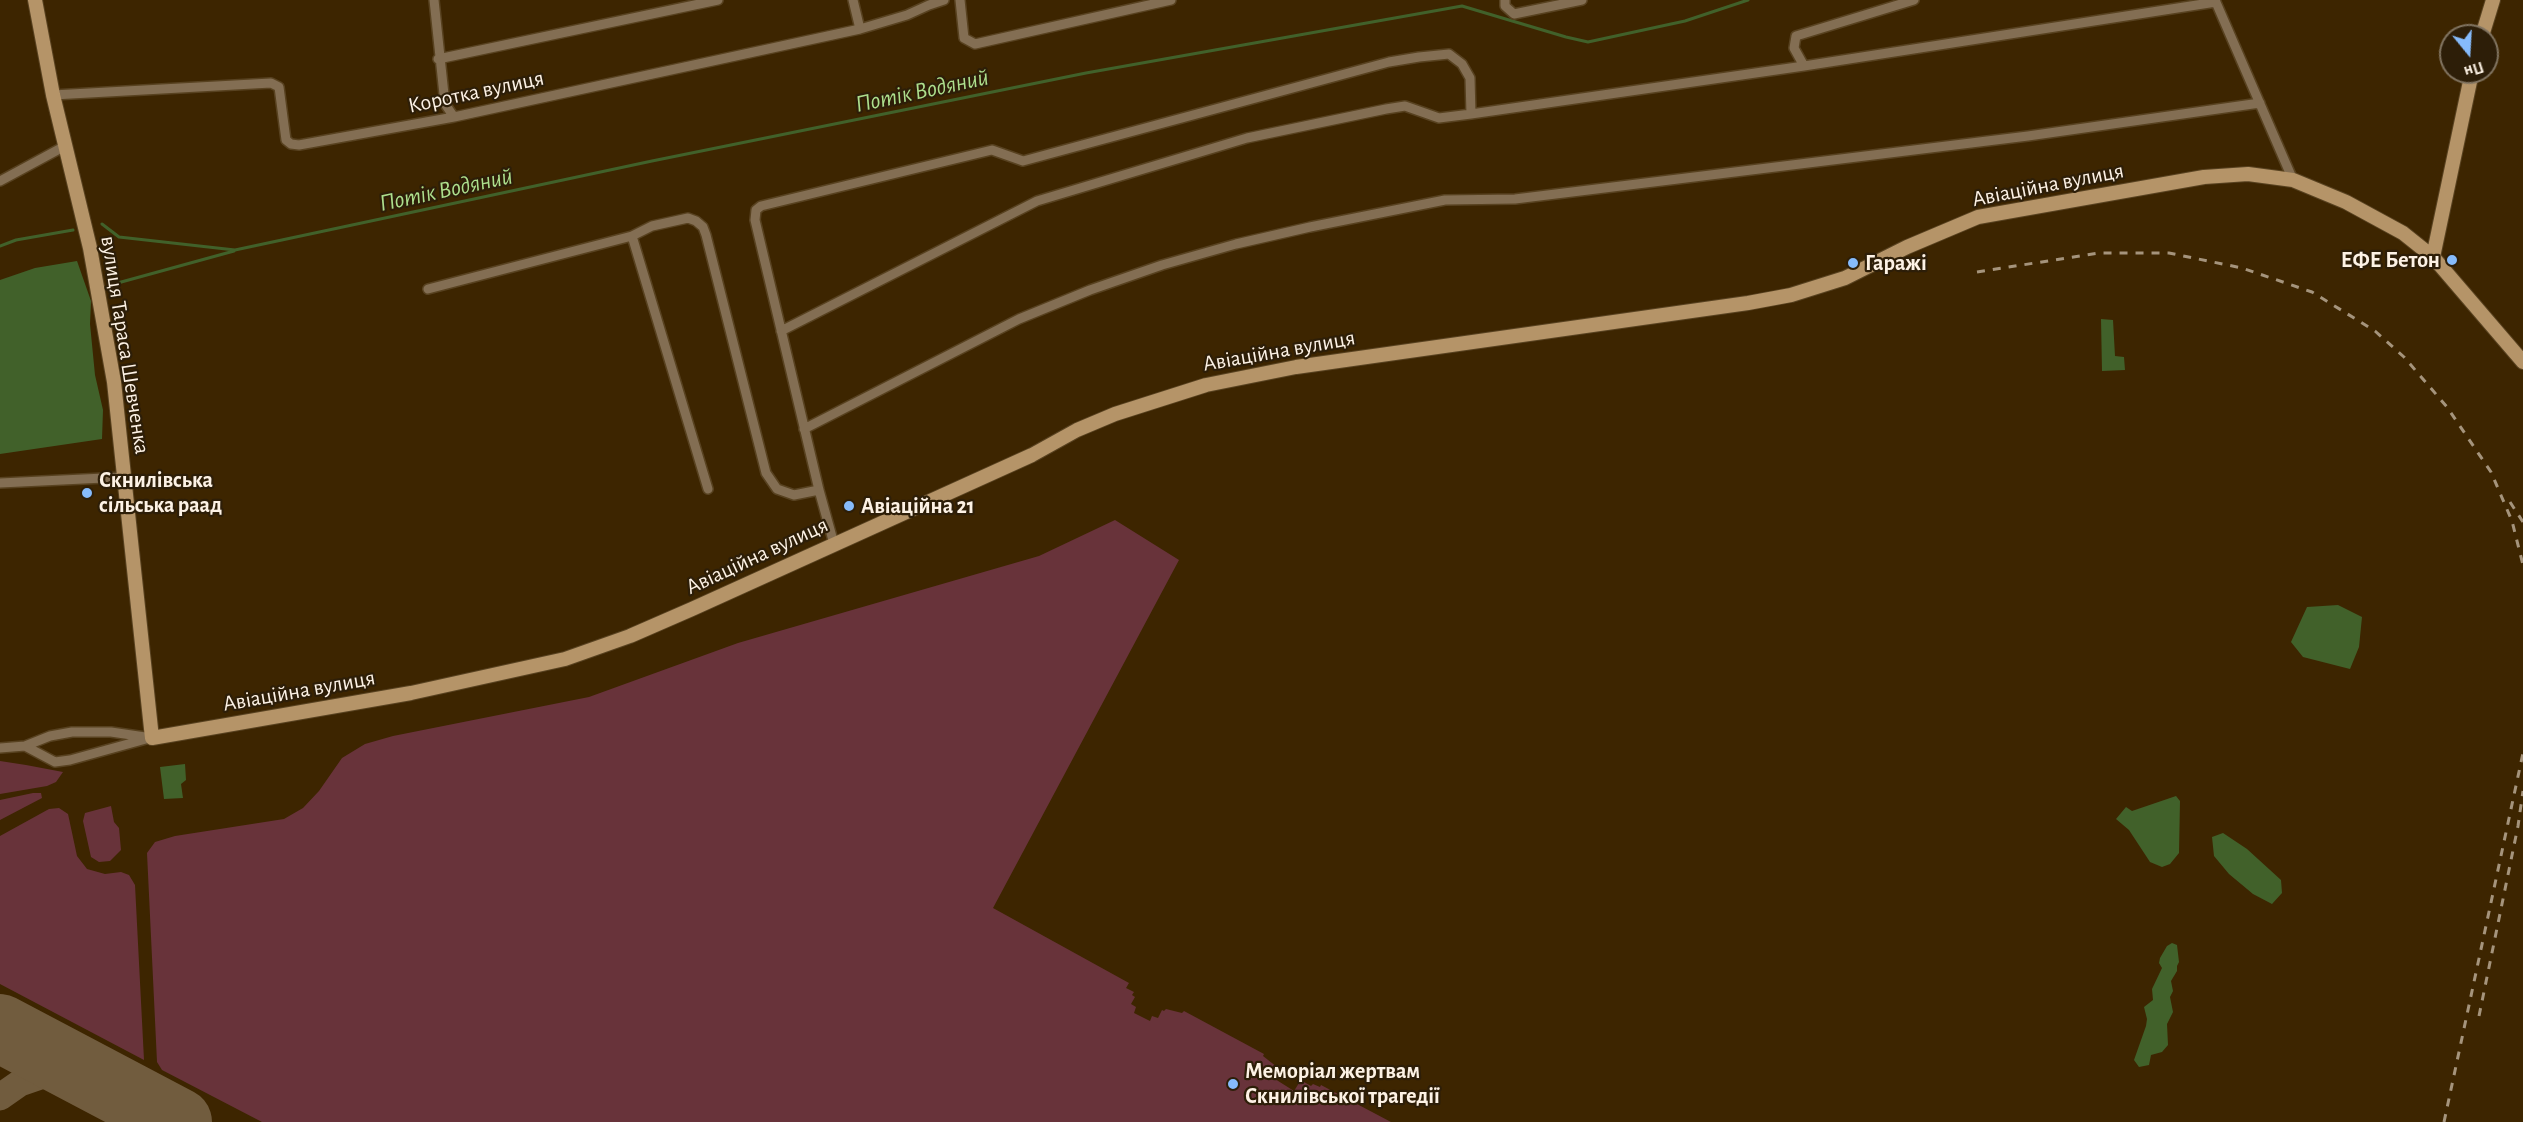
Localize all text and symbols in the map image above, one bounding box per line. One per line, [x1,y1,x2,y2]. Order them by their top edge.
north arrow [2439,24,2499,84]
text: Пн [2462,59,2486,80]
water label: Потік Водяний [853,63,991,119]
street label: Коротка вулиця [406,65,546,119]
street label: Авіаційна вулиця [1970,157,2126,213]
water label: Потік Водяний [377,162,515,218]
street label: вулиця Тараса Шевченка [95,234,155,456]
place label: ЕФЕ Бетон [2341,247,2440,273]
place label: Гаражі [1865,250,1927,276]
marker: ЕФЕ Бетон [2445,253,2459,267]
marker: Гаражі [1846,256,1860,270]
street label: Авіаційна вулиця [1201,325,1357,377]
place label: Скнилівська сільська раад [99,467,222,518]
marker: Скнилівська сільська раад [80,486,94,500]
place label: Авіаційна 21 [861,493,975,519]
marker: Авіаційна 21 [842,499,856,513]
street label: Авіаційна вулиця [682,511,832,601]
street label: Авіаційна вулиця [221,665,377,717]
place label: Меморіал жертвам Скнилівської трагедії [1245,1058,1440,1110]
marker: Меморіал жертвам Скнилівської трагедії [1226,1077,1240,1091]

